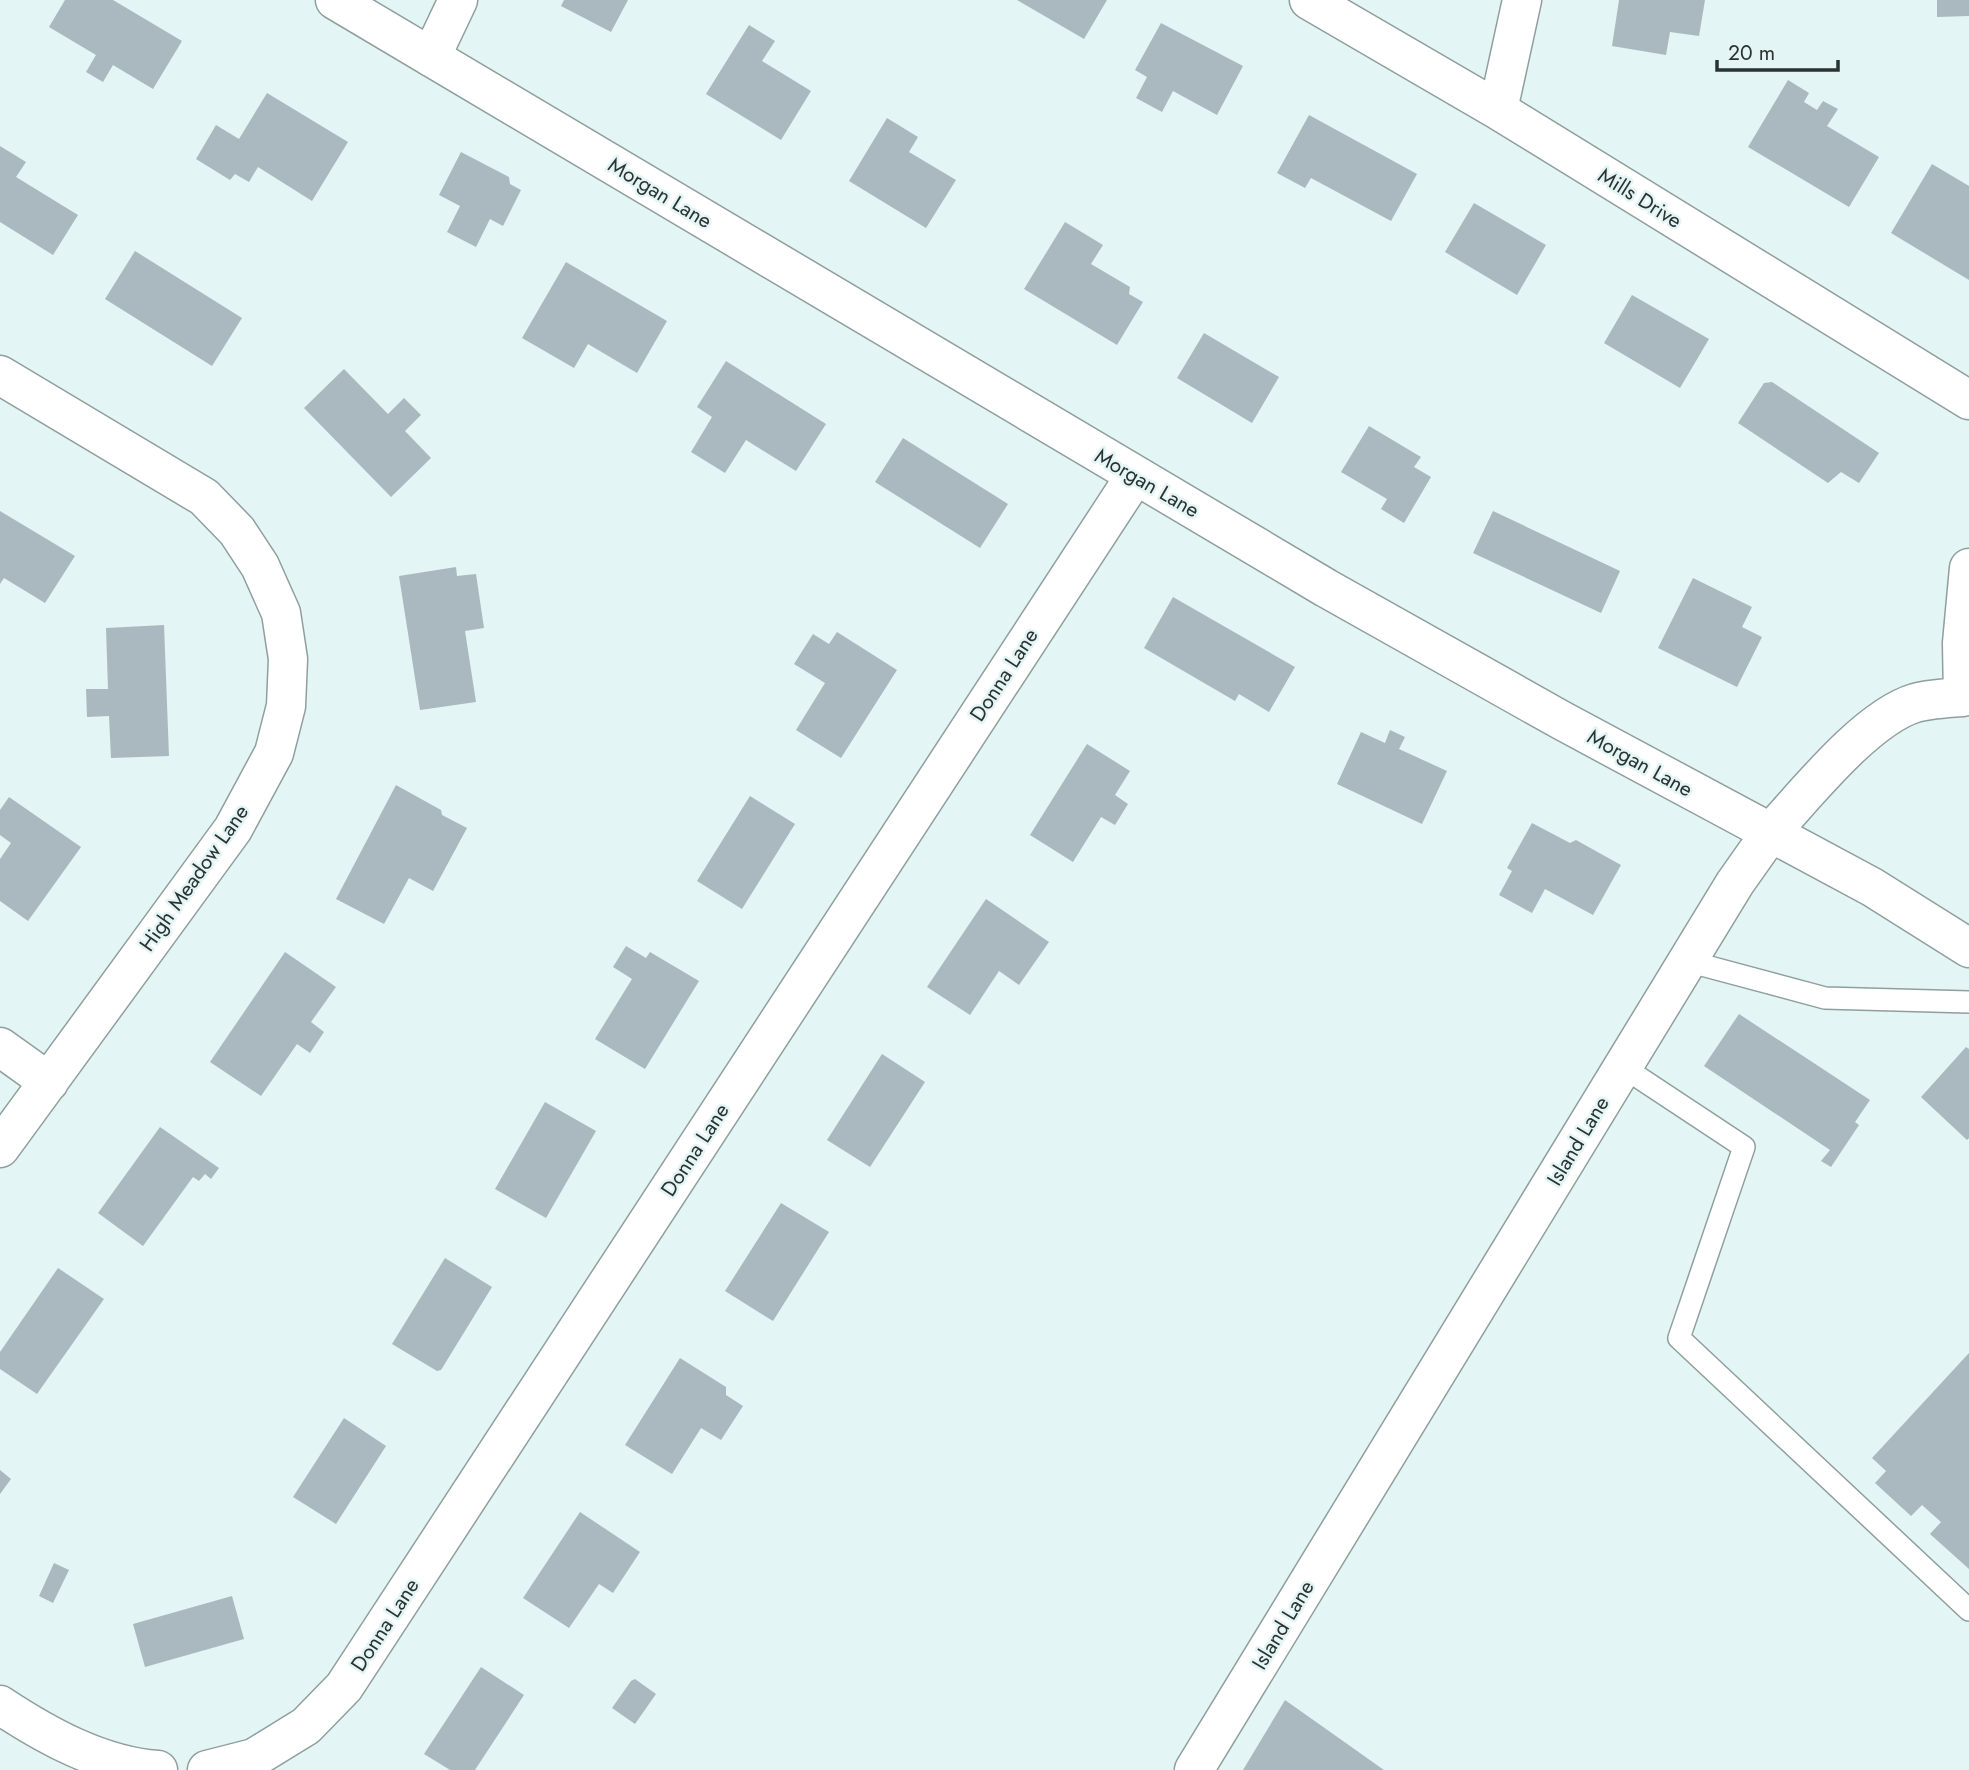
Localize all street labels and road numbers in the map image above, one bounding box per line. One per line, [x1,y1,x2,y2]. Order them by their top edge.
street label: Morgan Lane [602,150,718,236]
street label: Mills Drive [1592,160,1688,236]
street label: Morgan Lane [1089,441,1205,525]
street label: Donna Lane [963,622,1045,727]
street label: Morgan Lane [1582,722,1698,804]
street label: High Meadow Lane [132,798,256,957]
street label: Island Lane [1540,1091,1617,1191]
street label: Donna Lane [654,1097,736,1202]
street label: Donna Lane [344,1572,426,1677]
street label: Island Lane [1245,1575,1322,1675]

